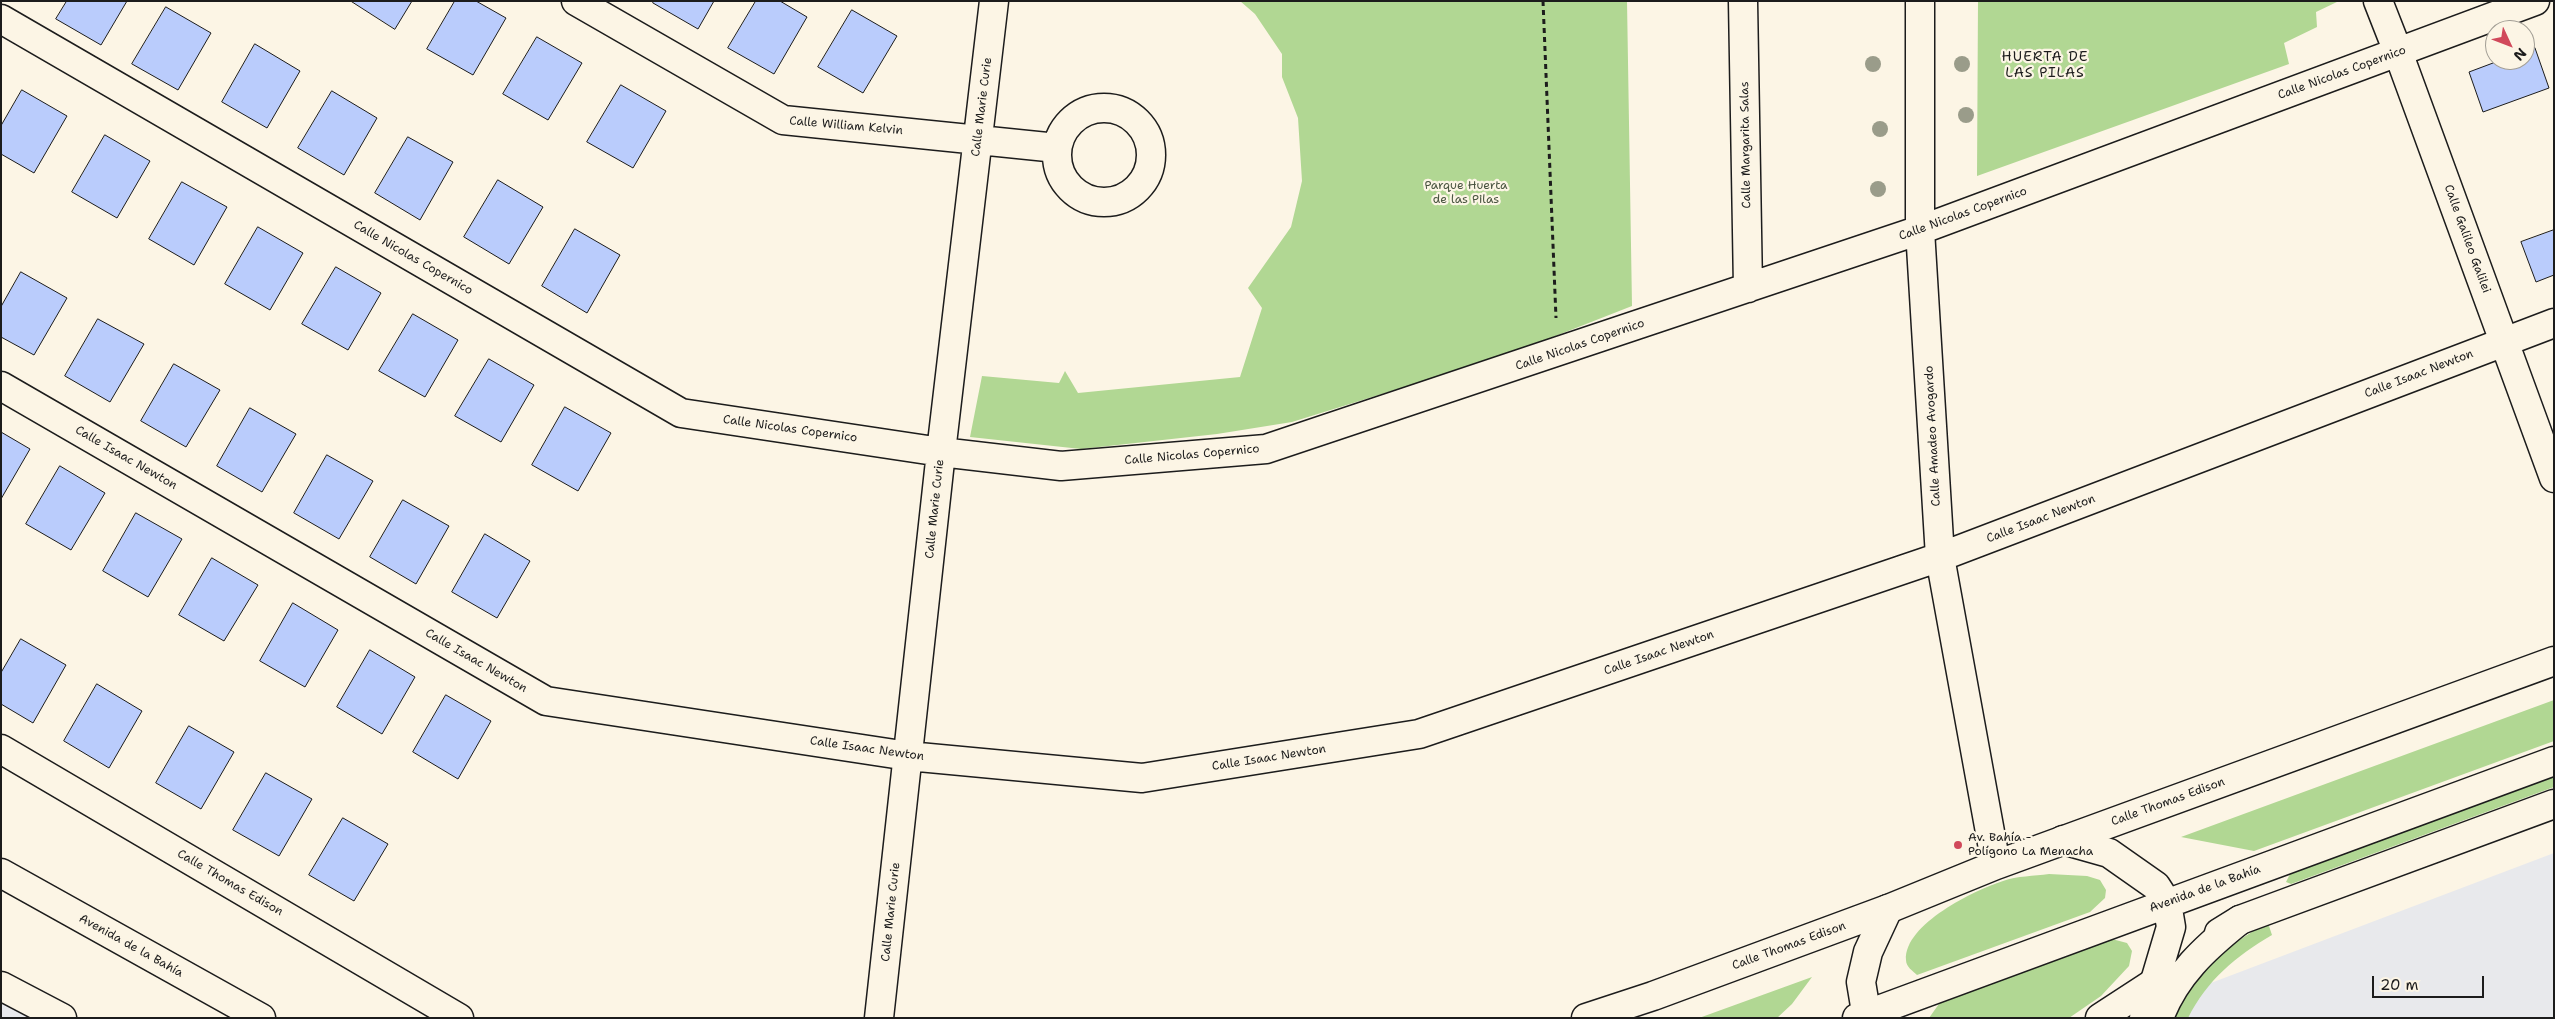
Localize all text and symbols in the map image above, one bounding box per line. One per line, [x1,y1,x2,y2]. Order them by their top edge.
north arrow [2485,20,2535,70]
street label: Calle Nicolas Copernico [2276,43,2408,103]
text: N [2510,44,2531,65]
district label: HUERTA DE LAS PILAS [2000,49,2090,82]
street label: Calle Marie Curie [969,57,995,157]
street label: Calle Margarita Salas [1738,81,1754,209]
street label: Calle William Kelvin [789,114,903,138]
park label: Parque Huerta de las Pilas [1424,179,1508,207]
street label: Calle Galileo Galilei [2441,183,2493,295]
street label: Calle Nicolas Copernico [1897,184,2029,244]
street label: Calle Nicolas Copernico [351,218,475,298]
street label: Calle Nicolas Copernico [1514,316,1646,374]
street label: Calle Isaac Newton [2363,347,2475,401]
street label: Calle Amadeo Avogardo [1922,365,1944,507]
street label: Calle Nicolas Copernico [722,412,858,446]
street label: Calle Isaac Newton [73,423,179,493]
street label: Calle Nicolas Copernico [1124,442,1260,468]
street label: Calle Marie Curie [923,459,947,559]
street label: Calle Isaac Newton [1985,492,2097,546]
street label: Calle Isaac Newton [423,626,529,696]
street label: Calle Isaac Newton [1602,627,1716,679]
street label: Calle Isaac Newton [809,734,925,764]
street label: Calle Isaac Newton [1211,742,1327,774]
street label: Calle Thomas Edison [2109,775,2227,829]
place label: Av. Bahía - Polígono La Menacha [1968,831,2093,859]
marker: Av. Bahía - Polígono La Menacha [1952,839,1964,851]
street label: Calle Thomas Edison [174,847,286,919]
street label: Calle Marie Curie [879,862,903,962]
street label: Avenida de la Bahía [2148,862,2262,916]
street label: Avenida de la Bahía [76,911,186,981]
street label: Calle Thomas Edison [1730,919,1848,973]
scale bar [2375,966,2488,998]
text: 20 m [2380,975,2419,995]

